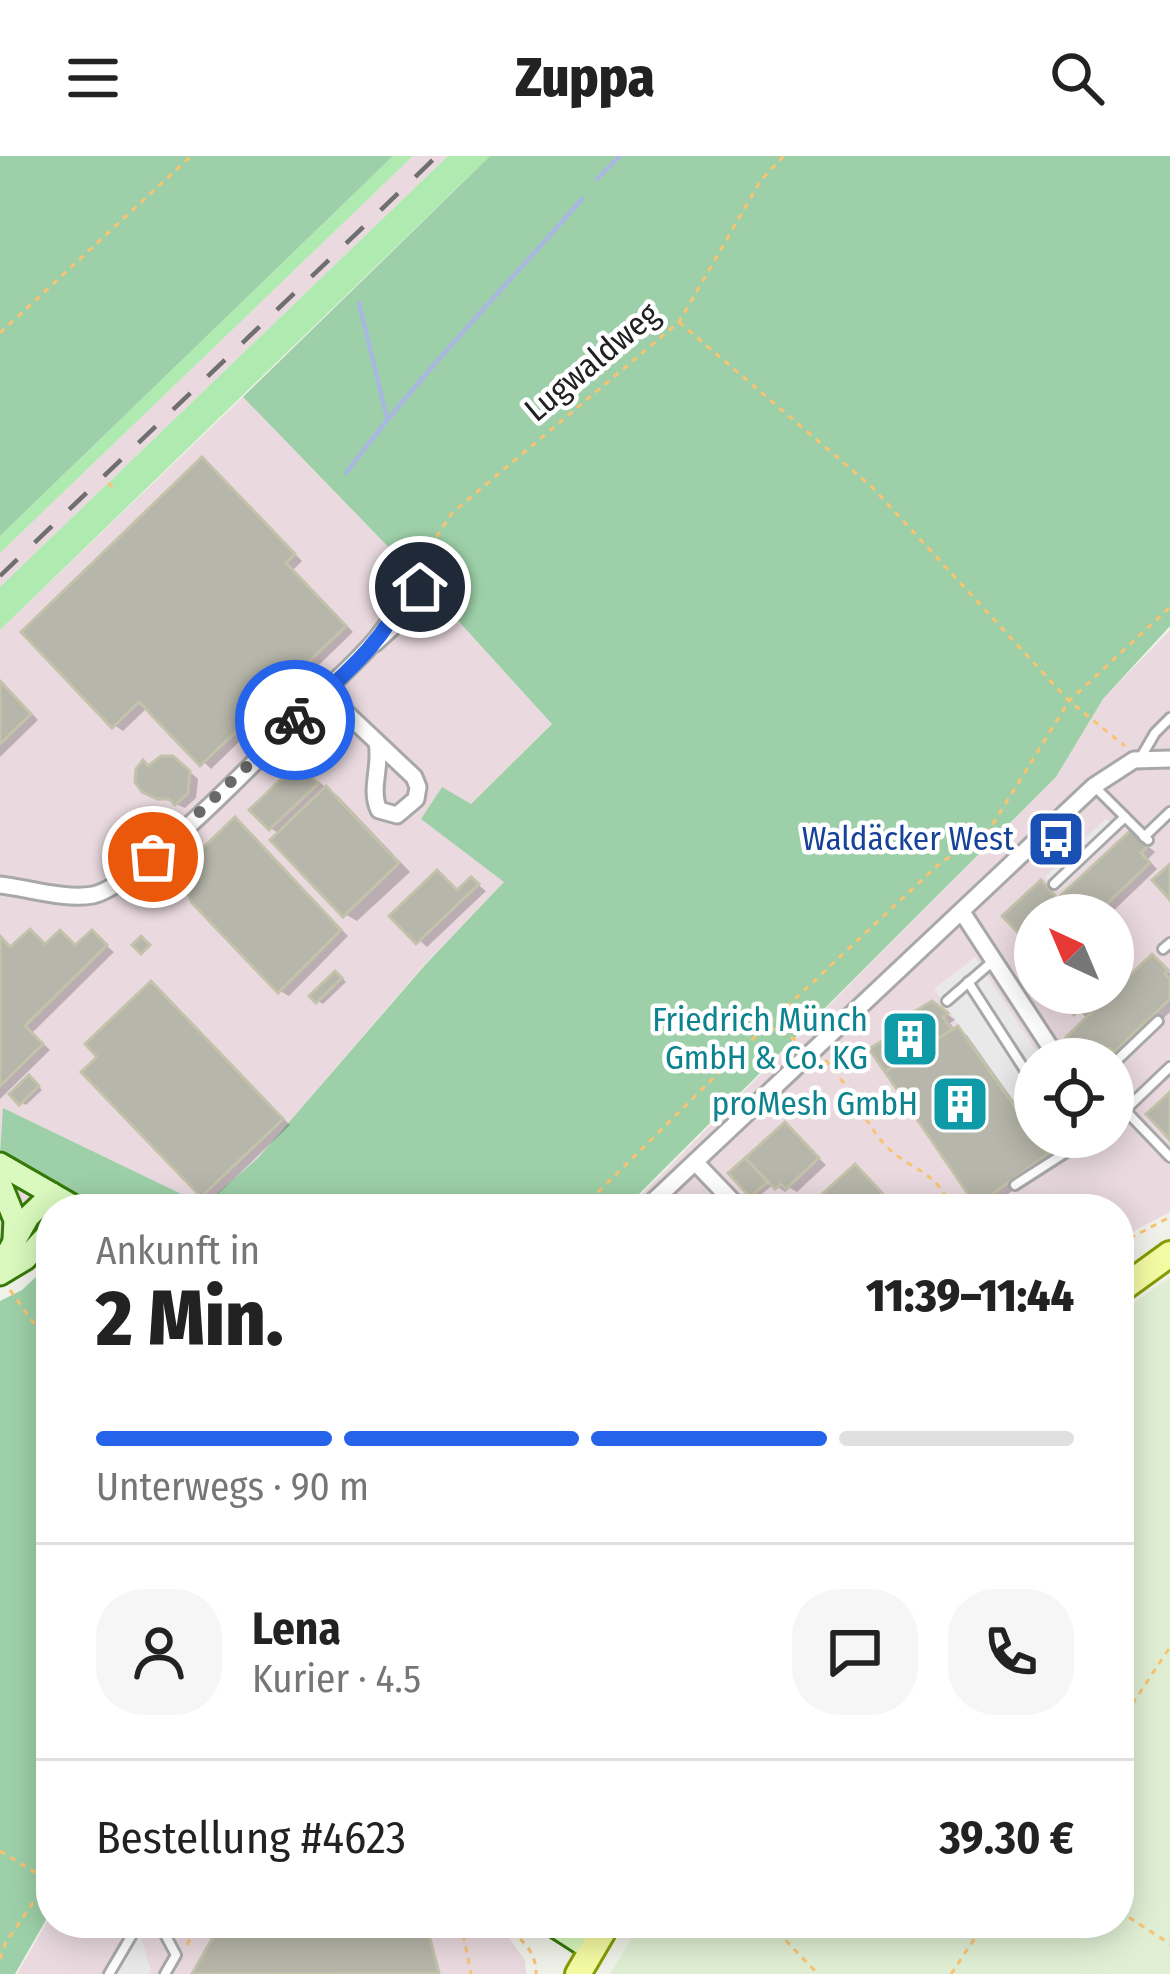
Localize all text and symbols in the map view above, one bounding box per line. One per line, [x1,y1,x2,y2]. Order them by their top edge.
icon: menu [60,45,126,111]
icon: search [1044,45,1110,111]
text: Zuppa [515,46,655,110]
street label: Lugwaldweg [516,294,668,430]
pin [369,536,471,638]
icon: home [387,554,453,620]
courier [235,660,355,780]
icon: bike [262,687,328,753]
pin [102,806,204,908]
bus stop icon: Waldäcker West [1025,808,1087,870]
place label: Waldäcker West [802,819,1014,859]
icon: bag [120,824,186,890]
north arrow [1014,894,1134,1014]
map controls [1014,894,1134,1158]
place label: Friedrich Münch GmbH & Co. KG [652,1000,868,1078]
building icon: Friedrich Münch GmbH & Co. KG [879,1008,941,1070]
button: locate [1014,1038,1134,1158]
building icon: proMesh GmbH [929,1073,991,1135]
place label: proMesh GmbH [712,1084,918,1124]
text: Ankunft in [96,1228,260,1274]
text: 11:39–11:44 [866,1269,1074,1323]
text: 2 Min. [96,1272,284,1366]
text: Unterwegs · 90 m [96,1464,369,1510]
button: person [96,1589,222,1715]
button: chat [792,1589,918,1715]
button: phone [948,1589,1074,1715]
text: Lena [252,1602,341,1656]
text: Kurier · 4.5 [252,1656,421,1702]
text: Bestellung #4623 [96,1811,406,1865]
text: 39.30 € [939,1811,1074,1865]

